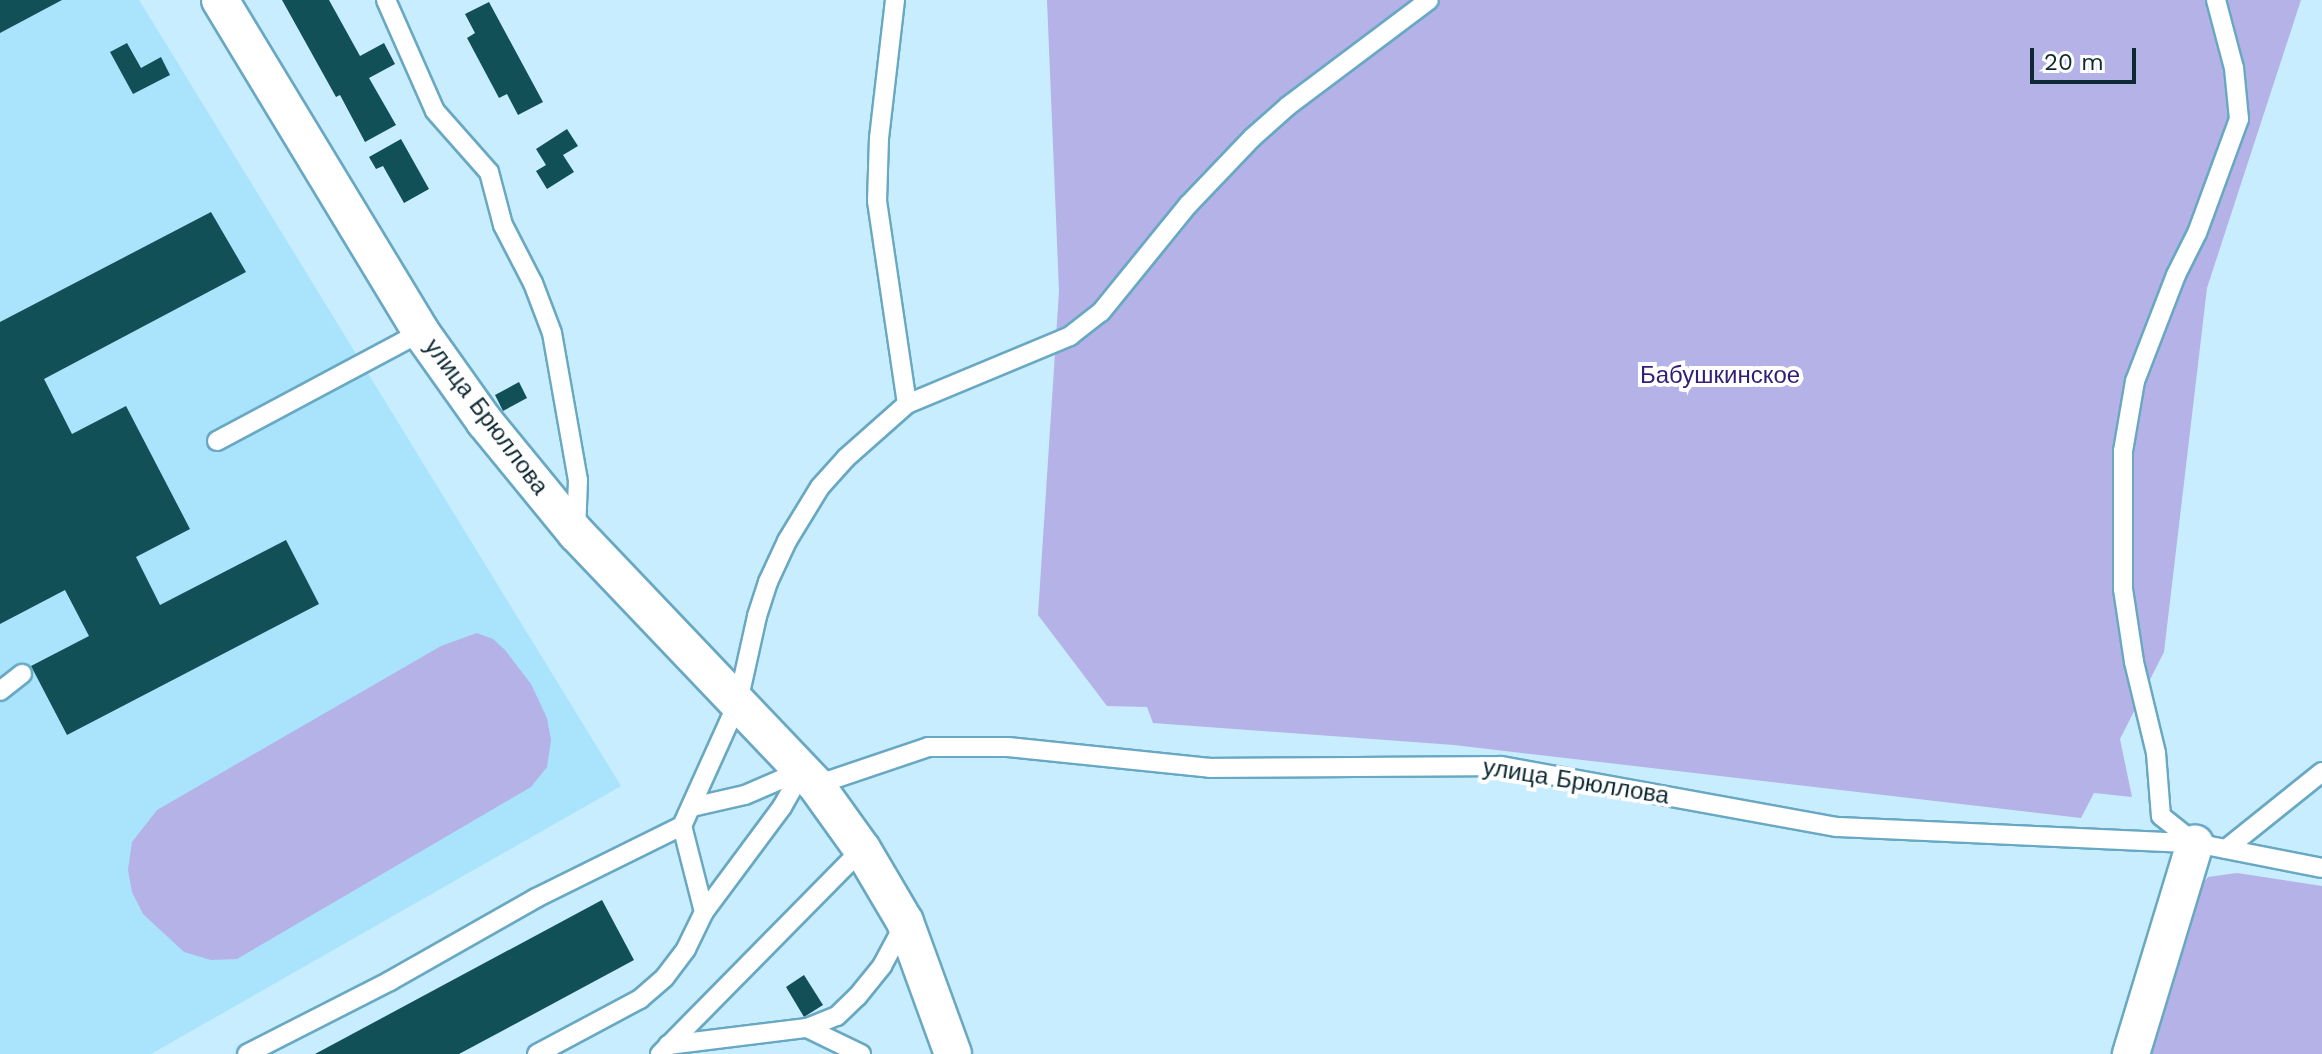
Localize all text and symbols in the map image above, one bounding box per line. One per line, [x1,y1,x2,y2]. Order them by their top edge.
scale bar [2034,32,2140,82]
text: 20 m [2044,48,2104,76]
street label: улица Брюллова [418,333,554,501]
park label: Бабушкинское [1640,362,1800,390]
street label: улица Брюллова [1481,753,1671,811]

